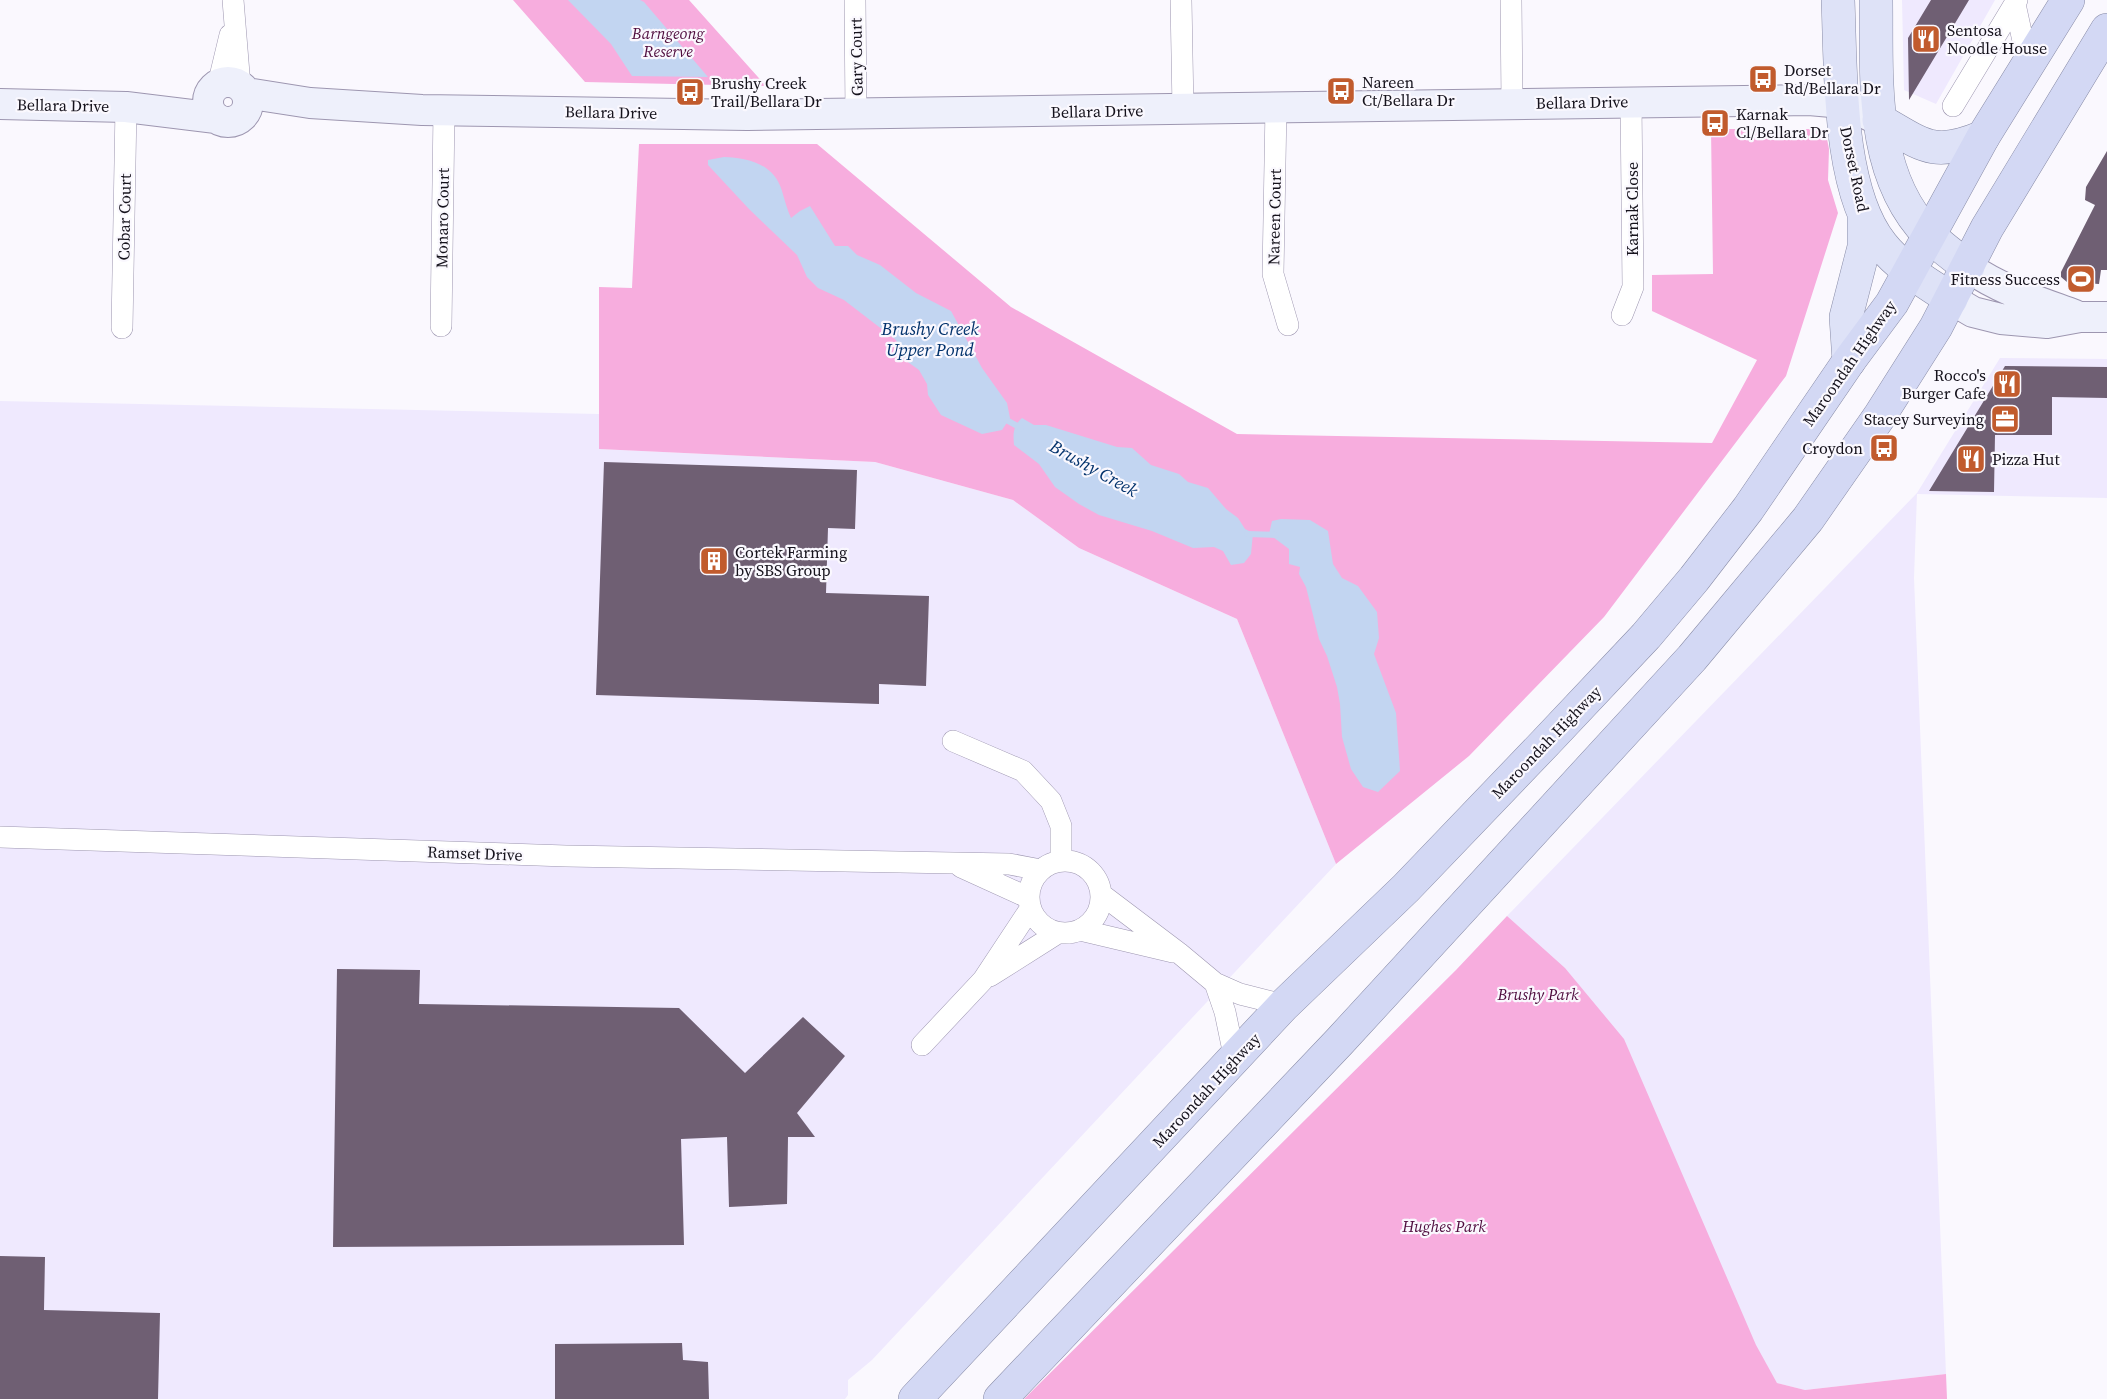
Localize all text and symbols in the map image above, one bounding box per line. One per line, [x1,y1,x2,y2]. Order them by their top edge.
street label: Gary Court [844,17,868,96]
place label: Sentosa Noodle House [1947,19,2047,59]
park label: Barngeong Reserve [631,22,705,62]
restaurant icon: Sentosa Noodle House [1910,23,1942,55]
place label: Dorset Rd/Bellara Dr [1784,59,1881,99]
bus stop icon: Dorset Rd/Bellara Dr [1747,63,1779,95]
place label: Nareen Ct/Bellara Dr [1362,71,1455,111]
place label: Brushy Creek Trail/Bellara Dr [711,72,822,112]
bus stop icon: Nareen Ct/Bellara Dr [1325,75,1357,107]
bus stop icon: Brushy Creek Trail/Bellara Dr [674,76,706,108]
street label: Bellara Drive [1536,90,1628,114]
street label: Bellara Drive [17,93,109,117]
street label: Bellara Drive [1051,99,1143,123]
street label: Bellara Drive [565,100,657,124]
place label: Karnak Cl/Bellara Dr [1736,103,1828,143]
bus stop icon: Karnak Cl/Bellara Dr [1699,107,1731,139]
street label: Dorset Road [1835,124,1875,214]
street label: Karnak Close [1621,162,1643,256]
street label: Monaro Court [430,167,454,268]
street label: Nareen Court [1262,168,1286,265]
street label: Cobar Court [112,173,136,261]
sports icon: Fitness Success [2065,263,2097,295]
place label: Fitness Success [1951,268,2060,290]
street label: Maroondah Highway [1797,295,1901,430]
water label: Brushy Creek Upper Pond [880,316,979,362]
place label: Rocco's Burger Cafe [1902,364,1986,404]
restaurant icon: Rocco's Burger Cafe [1991,368,2023,400]
office icon: Stacey Surveying [1989,403,2021,435]
place label: Stacey Surveying [1864,408,1984,430]
bus stop icon: Croydon [1868,432,1900,464]
water label: Brushy Creek [1045,433,1143,503]
place label: Croydon [1802,437,1863,459]
restaurant icon: Pizza Hut [1955,443,1987,475]
place label: Pizza Hut [1992,448,2060,470]
place label: Cortek Farming by SBS Group [735,541,847,581]
building icon: Cortek Farming by SBS Group [698,545,730,577]
street label: Maroondah Highway [1486,680,1606,803]
street label: Ramset Drive [427,840,523,866]
park label: Brushy Park [1496,983,1579,1005]
street label: Maroondah Highway [1147,1027,1265,1152]
park label: Hughes Park [1401,1215,1486,1237]

